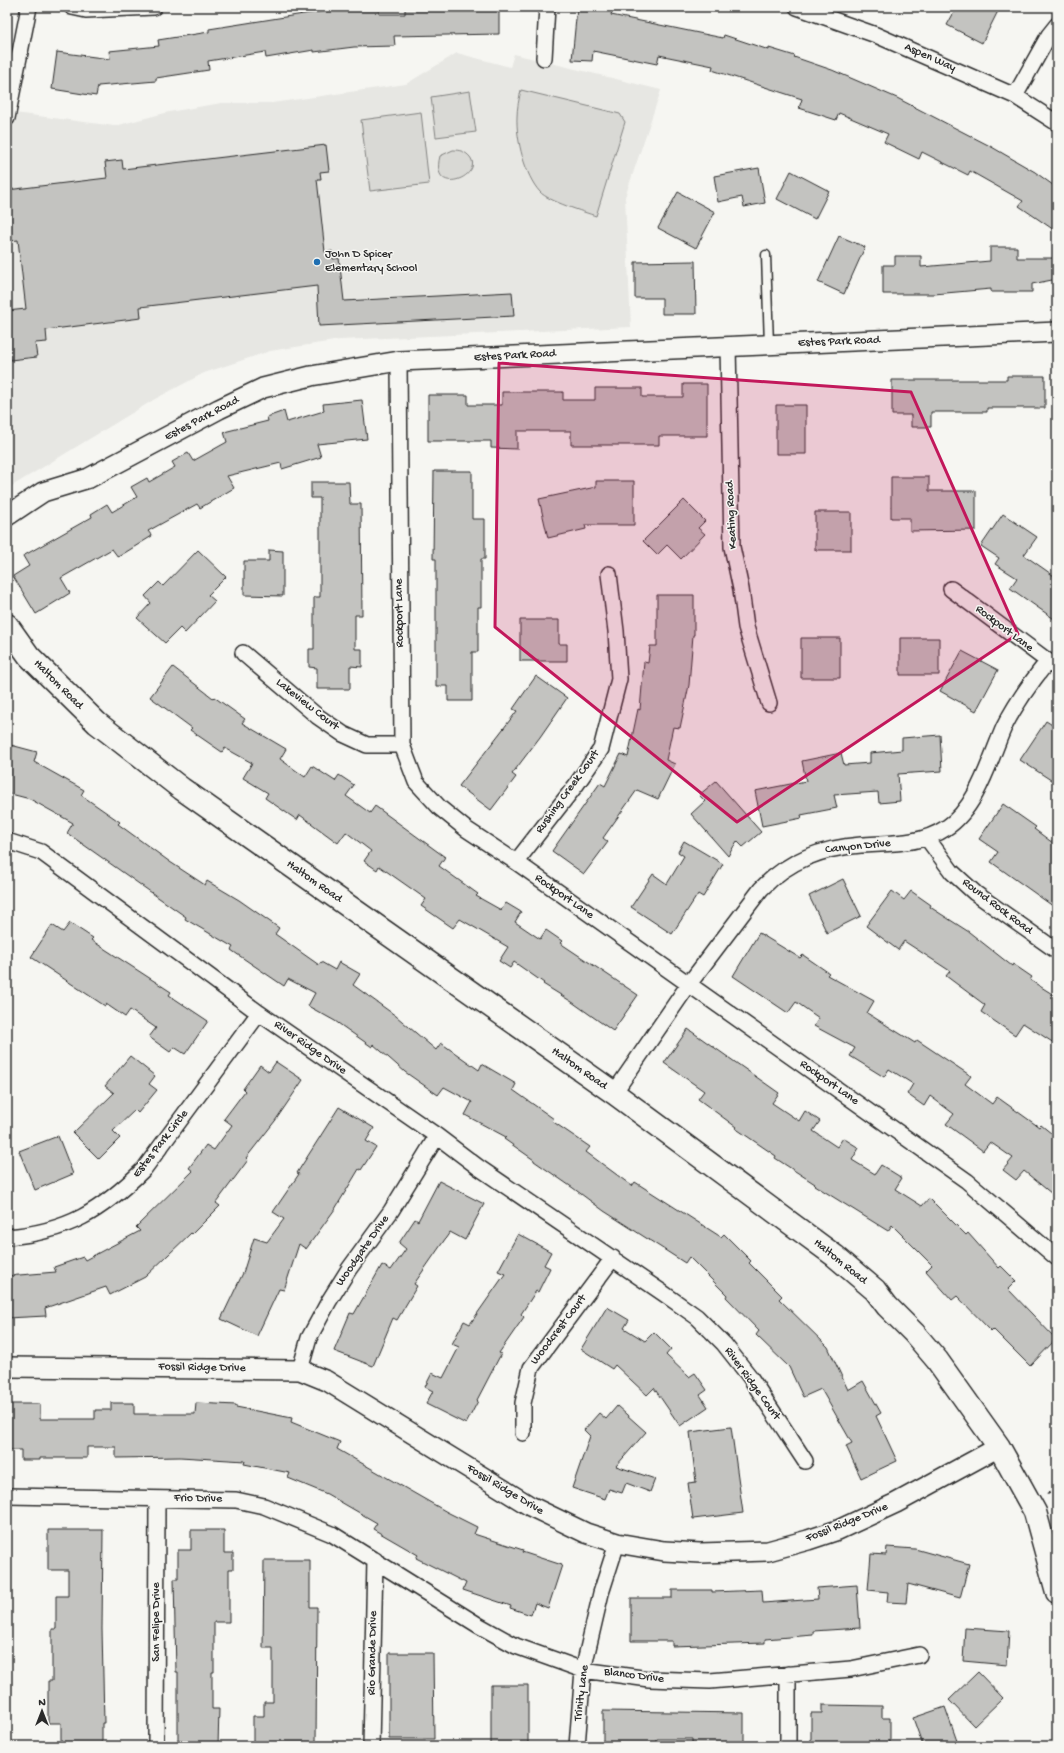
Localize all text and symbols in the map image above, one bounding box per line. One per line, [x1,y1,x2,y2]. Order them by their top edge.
street label: Aspen Way [902,40,958,76]
place label: John D Spicer Elementary School [325,248,418,276]
marker: John D Spicer Elementary School [312,257,322,267]
street label: Estes Park Road [798,334,881,350]
street label: Estes Park Road [474,347,557,365]
street label: Estes Park Road [162,393,242,444]
street label: Keating Road [723,479,741,550]
street label: Rockport Lane [392,578,408,648]
street label: Rockport Lane [972,603,1036,656]
street label: Haltom Road [30,657,87,714]
street label: Lakeview Court [273,676,342,735]
street label: Rushing Creek Court [533,747,604,836]
street label: Canyon Drive [825,837,892,857]
street label: Haltom Road [283,858,345,907]
street label: Rockport Lane [532,871,597,923]
street label: Round Rock Road [959,876,1036,939]
street label: River Ridge Drive [271,1018,350,1079]
street label: Haltom Road [548,1045,610,1094]
street label: Rockport Lane [797,1057,862,1109]
street label: Estes Park Circle [130,1107,192,1181]
street label: Woodgate Drive [333,1212,393,1289]
street label: Haltom Road [810,1236,870,1288]
street label: Woodcrest Court [528,1291,590,1368]
street label: River Ridge Court [721,1345,784,1424]
street label: Fossil Ridge Drive [157,1360,247,1376]
street label: Fossil Ridge Drive [463,1461,547,1519]
street label: Frio Drive [173,1492,223,1506]
street label: Fossil Ridge Drive [803,1500,891,1546]
street label: San Felipe Drive [150,1581,164,1662]
street label: Rio Grande Drive [365,1610,381,1695]
street label: Trinity Lane [571,1663,592,1723]
street label: Blanco Drive [602,1665,666,1687]
north arrow [22,1691,62,1731]
text: N [38,1697,46,1709]

